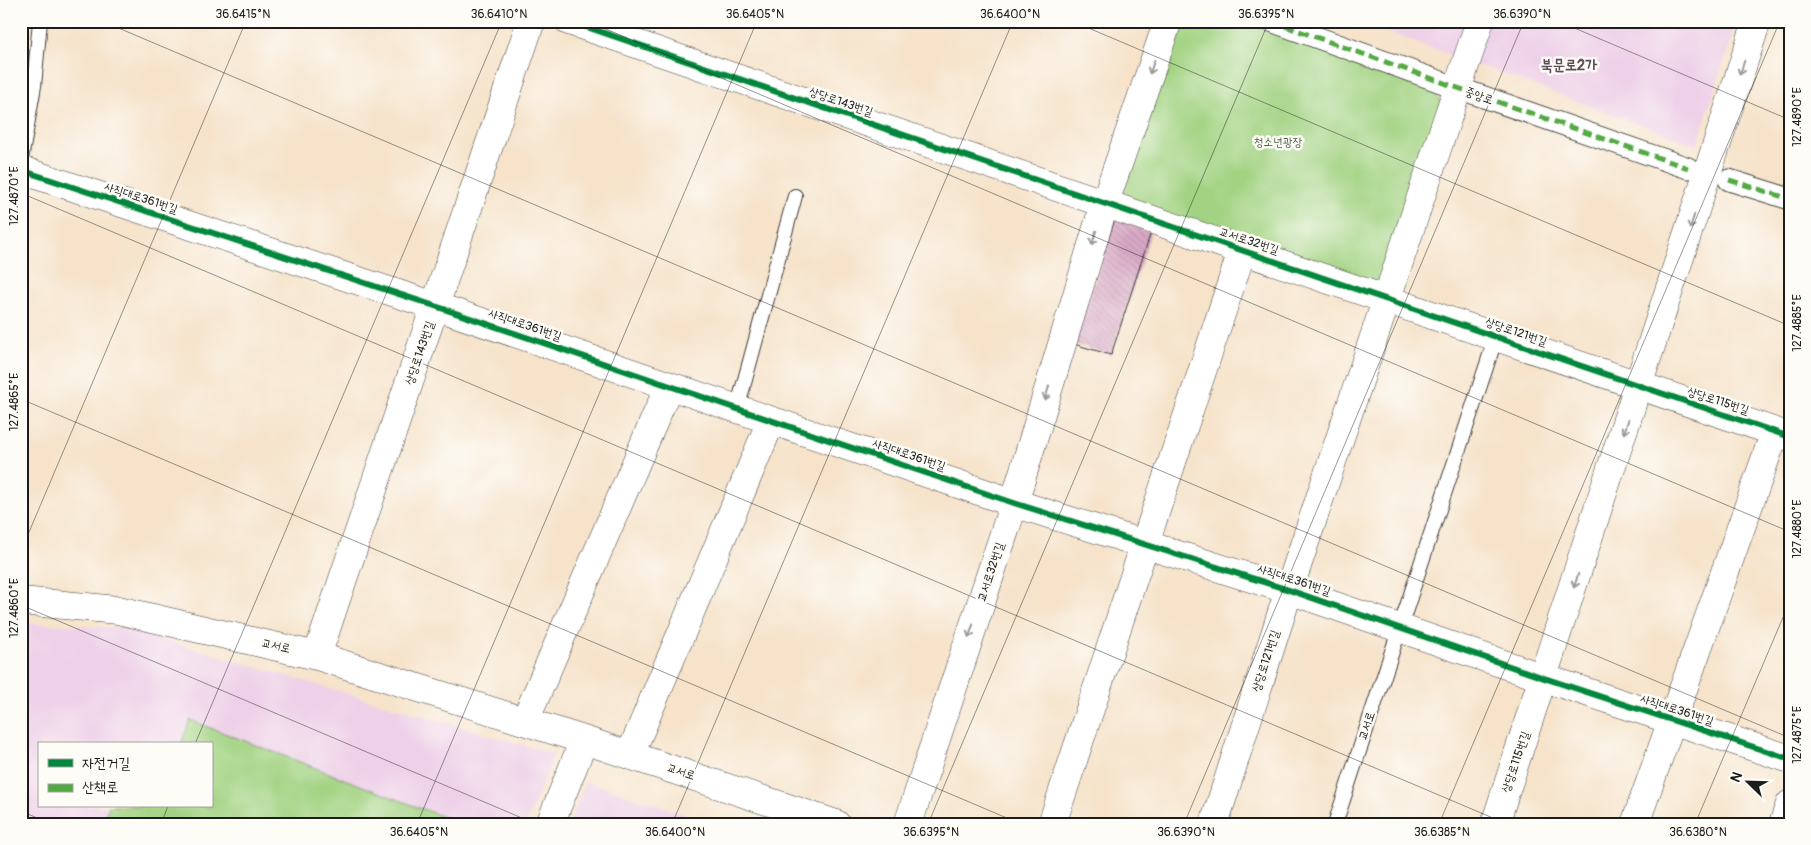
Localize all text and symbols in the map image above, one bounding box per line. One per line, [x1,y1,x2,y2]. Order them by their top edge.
text: 36.6415°N [216,7,270,22]
text: 36.6410°N [471,7,527,22]
text: 36.6405°N [726,7,784,22]
text: 36.6400°N [980,7,1040,22]
text: 36.6395°N [1238,7,1294,22]
text: 36.6390°N [1493,7,1551,22]
district label: 북문로2가 [1541,56,1598,75]
one-way arrow [1147,59,1156,75]
one-way arrow [1737,59,1746,75]
street label: 상당로143번길 [807,84,875,120]
street label: 중앙로 [1463,84,1495,108]
text: 127.4890°E [1790,87,1805,147]
park label: 청소년광장 [1254,135,1302,150]
text: 127.4870°E [7,166,22,226]
street label: 사직대로361번길 [102,179,180,217]
one-way arrow [1687,214,1696,229]
street label: 교서로32번길 [1217,224,1281,258]
one-way arrow [1089,229,1099,245]
text: 127.4885°E [1790,294,1805,352]
street label: 사직대로361번길 [486,305,564,345]
street label: 상당로121번길 [1483,314,1549,350]
street label: 상당로143번길 [402,319,438,387]
text: 127.4865°E [7,373,22,431]
street label: 상당로115번길 [1685,384,1751,418]
one-way arrow [1042,385,1052,401]
one-way arrow [1620,418,1630,434]
street label: 사직대로361번길 [870,435,948,475]
text: 127.4880°E [1790,499,1805,559]
street label: 교서로32번길 [974,540,1008,604]
street label: 사직대로361번길 [1255,561,1333,599]
one-way arrow [1570,573,1580,589]
text: 127.4860°E [7,578,22,638]
one-way arrow [966,623,976,639]
street label: 상당로121번길 [1249,628,1283,694]
street label: 교서로 [260,635,292,657]
street label: 사직대로361번길 [1638,691,1716,729]
text: 127.4875°E [1790,706,1805,764]
street label: 교서로 [1355,710,1379,742]
street label: 상당로115번길 [1498,729,1534,795]
legend [38,742,212,808]
text: 자전거길 [82,754,130,773]
north arrow [1724,758,1774,808]
street label: 교서로 [665,760,697,784]
text: N [1727,769,1746,785]
text: 산책로 [82,778,118,797]
text: 36.6405°N [390,825,448,840]
text: 36.6400°N [645,825,705,840]
text: 36.6395°N [903,825,959,840]
text: 36.6390°N [1157,825,1215,840]
text: 36.6385°N [1414,825,1470,840]
text: 36.6380°N [1669,825,1727,840]

